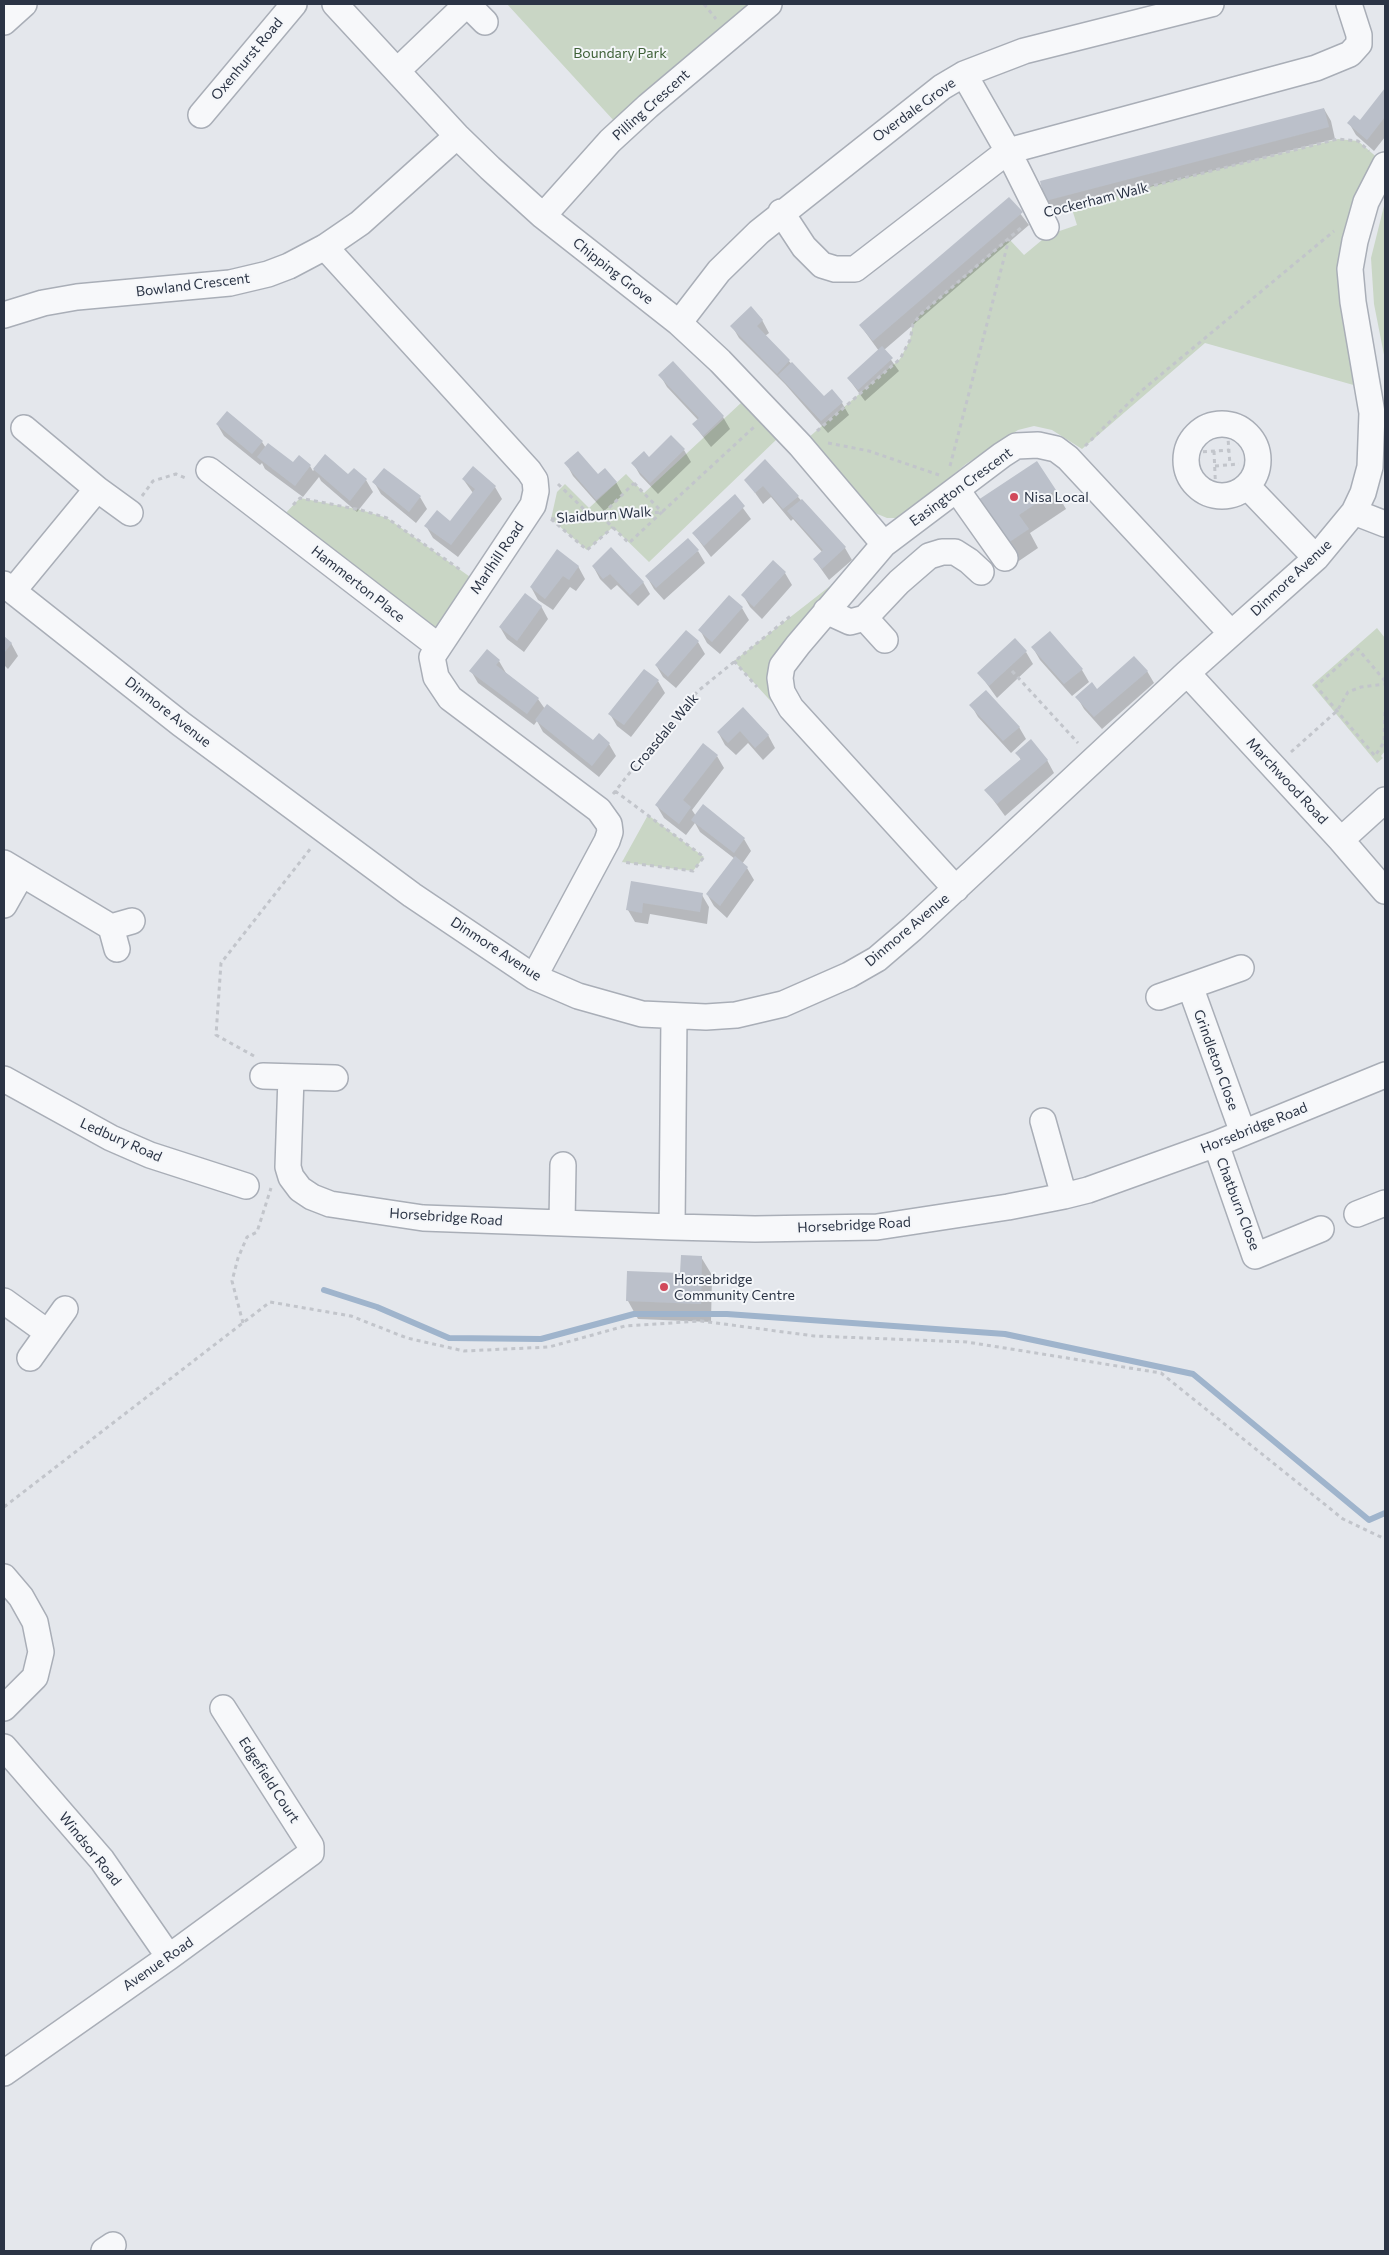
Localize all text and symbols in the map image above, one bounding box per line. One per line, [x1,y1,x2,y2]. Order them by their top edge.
street label: Oxenhurst Road [208,14,286,104]
park label: Boundary Park [573,45,667,61]
street label: Pilling Crescent [609,66,693,144]
street label: Overdale Grove [869,74,959,146]
street label: Cockerham Walk [1042,179,1150,221]
street label: Chipping Grove [569,234,657,308]
street label: Bowland Crescent [135,270,251,300]
street label: Easington Crescent [906,444,1016,530]
place label: Nisa Local [1024,489,1089,505]
marker: Nisa Local [1008,491,1020,503]
street label: Slaidburn Walk [556,503,652,527]
street label: Marlhill Road [467,519,527,597]
street label: Dinmore Avenue [1247,536,1335,620]
street label: Hammerton Place [308,542,408,626]
street label: Dinmore Avenue [122,673,214,751]
street label: Croasdale Walk [626,690,702,776]
street label: Marchwood Road [1243,734,1331,828]
street label: Dinmore Avenue [862,890,952,970]
street label: Dinmore Avenue [448,913,544,985]
street label: Grindleton Close [1190,1007,1242,1113]
street label: Horsebridge Road [1198,1099,1310,1157]
street label: Ledbury Road [77,1114,165,1166]
street label: Chatburn Close [1213,1155,1263,1253]
street label: Horsebridge Road [389,1205,503,1229]
street label: Horsebridge Road [797,1214,911,1236]
place label: Horsebridge Community Centre [674,1271,795,1304]
marker: Horsebridge Community Centre [658,1281,670,1293]
street label: Edgefield Court [235,1734,303,1826]
street label: Windsor Road [55,1809,125,1889]
street label: Avenue Road [120,1934,196,1994]

